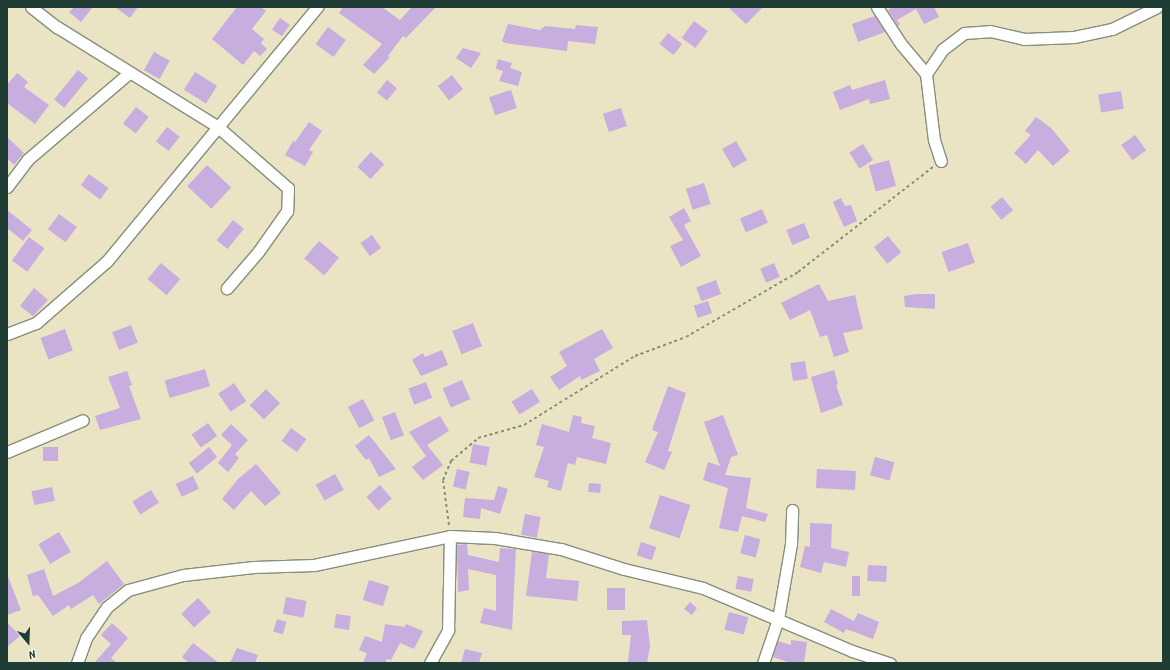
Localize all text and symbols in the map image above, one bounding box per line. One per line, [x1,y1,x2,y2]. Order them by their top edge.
north arrow [8,622,48,662]
text: N [26,644,38,663]

